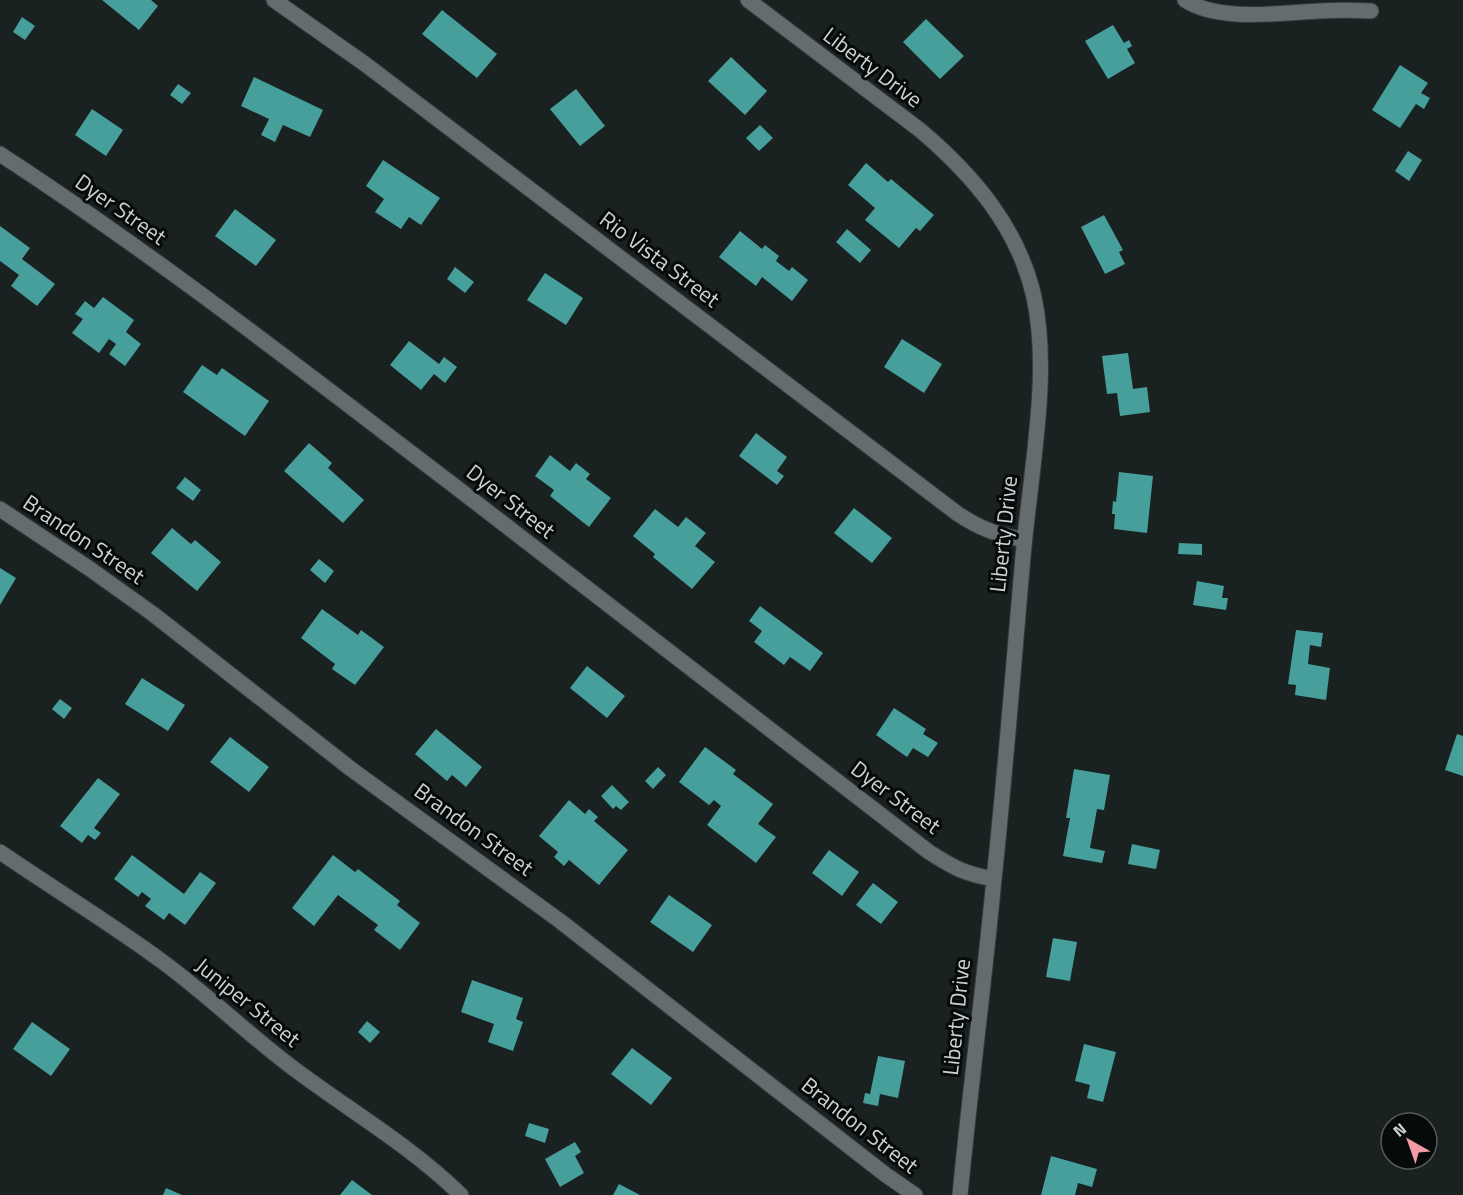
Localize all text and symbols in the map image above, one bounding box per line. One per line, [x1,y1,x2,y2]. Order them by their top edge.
street label: Liberty Drive [816,18,930,116]
street label: Dyer Street [68,165,174,253]
street label: Rio Vista Street [593,202,728,316]
street label: Dyer Street [459,455,563,547]
street label: Liberty Drive [980,474,1026,594]
street label: Brandon Street [16,486,152,593]
street label: Dyer Street [844,752,948,842]
street label: Brandon Street [407,774,541,884]
street label: Juniper Street [188,949,308,1055]
street label: Liberty Drive [933,957,979,1077]
street label: Brandon Street [794,1068,926,1182]
north arrow [1379,1111,1439,1171]
text: N [1387,1117,1411,1142]

